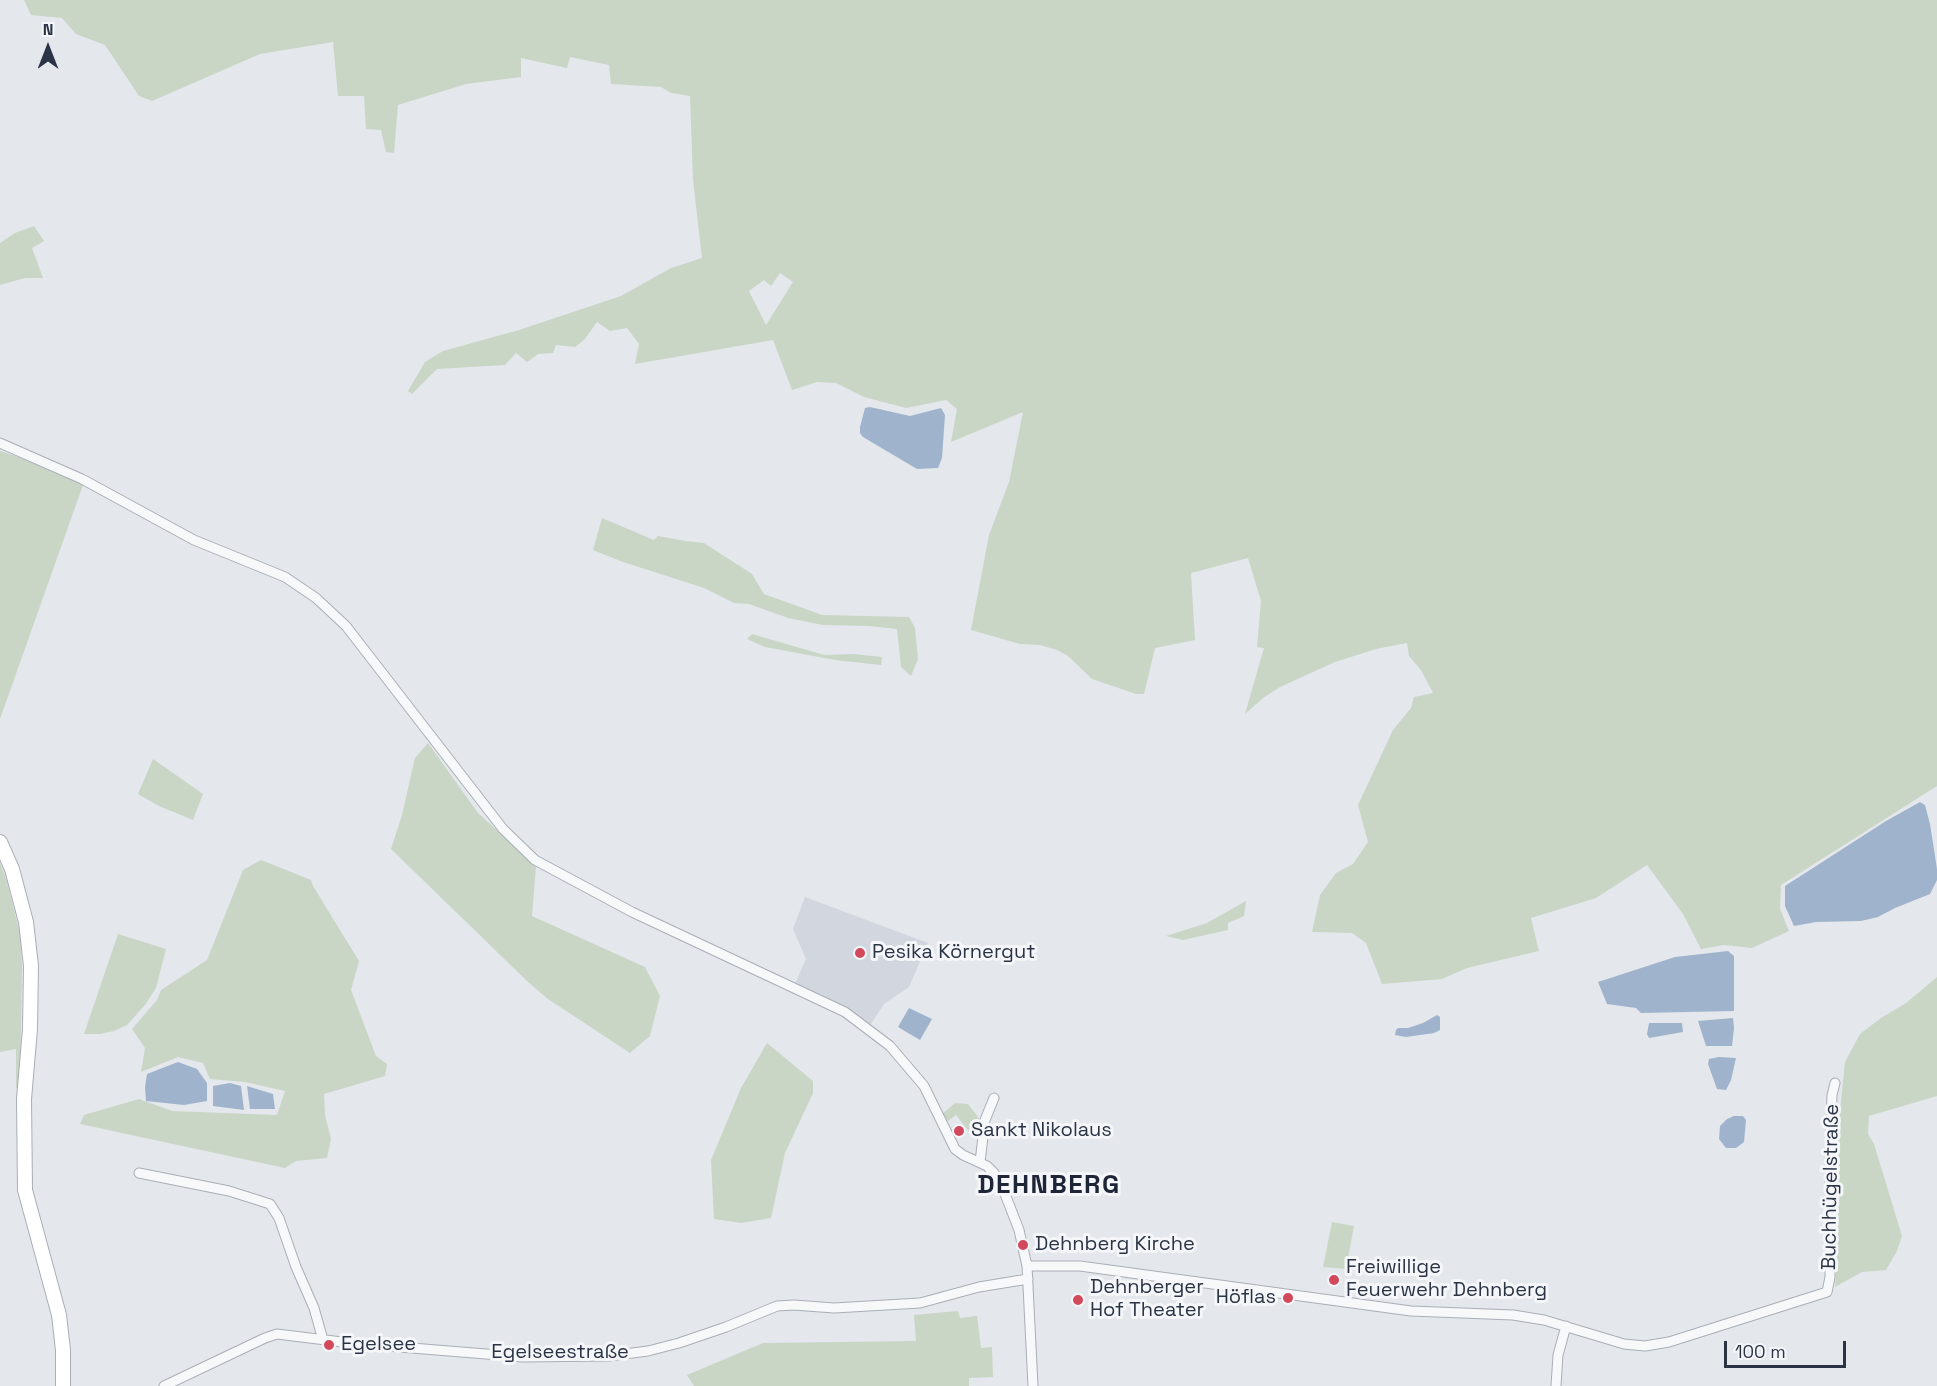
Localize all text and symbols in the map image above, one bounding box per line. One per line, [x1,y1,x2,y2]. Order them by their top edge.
north arrow [18,18,78,78]
text: N [43,19,53,40]
place label: Pesika Körnergut [872,941,1035,965]
marker: Pesika Körnergut [853,946,867,960]
street label: Buchhügelstraße [1818,1104,1844,1270]
place label: Sankt Nikolaus [971,1119,1112,1143]
marker: Sankt Nikolaus [952,1124,966,1138]
district label: DEHNBERG [977,1170,1121,1202]
place label: Dehnberg Kirche [1035,1233,1195,1257]
marker: Dehnberg Kirche [1016,1238,1030,1252]
place label: Freiwillige Feuerwehr Dehnberg [1346,1256,1547,1303]
marker: Freiwillige Feuerwehr Dehnberg [1327,1273,1341,1287]
place label: Dehnberger Hof Theater [1090,1276,1204,1323]
place label: Höflas [1216,1286,1276,1310]
marker: Höflas [1281,1291,1295,1305]
marker: Dehnberger Hof Theater [1071,1293,1085,1307]
scale bar [1727,1329,1848,1367]
place label: Egelsee [341,1333,416,1357]
marker: Egelsee [322,1338,336,1352]
text: 100 m [1735,1340,1786,1363]
street label: Egelseestraße [491,1341,629,1365]

